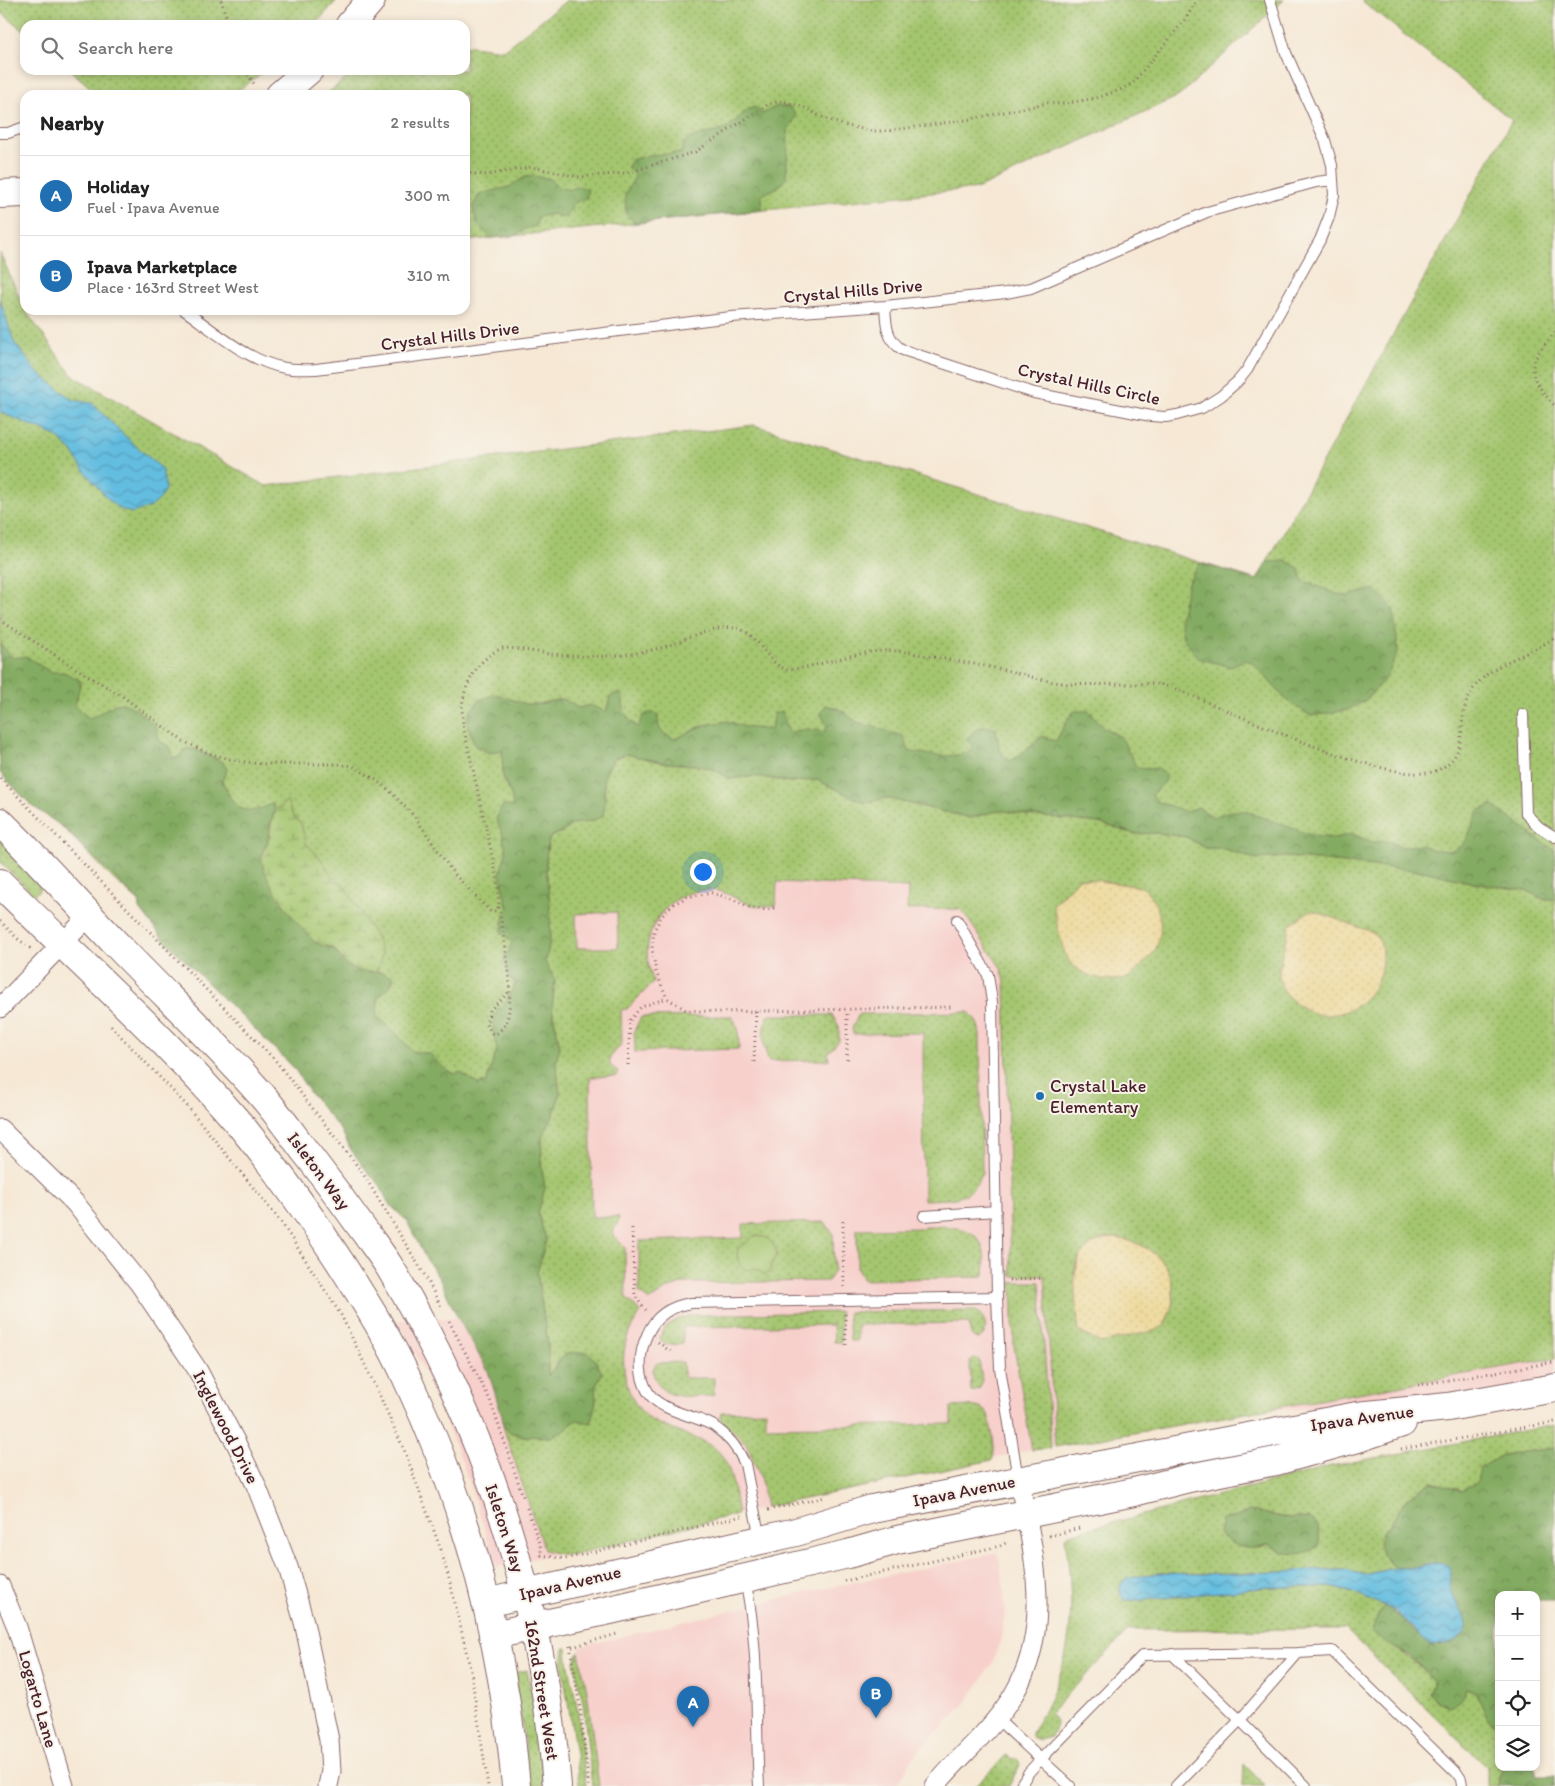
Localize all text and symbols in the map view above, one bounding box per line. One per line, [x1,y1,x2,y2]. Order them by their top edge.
search box [20,20,470,75]
icon: search [38,34,66,62]
text: Search here [78,36,173,59]
text: Nearby [40,110,104,135]
text: 2 results [390,113,450,132]
text: Holiday [87,175,149,198]
text: A [51,186,61,205]
text: 300 m [405,186,450,205]
text: Fuel · Ipava Avenue [87,198,220,217]
text: Ipava Marketplace [87,255,237,278]
text: B [51,266,61,285]
text: 310 m [407,266,450,285]
street label: Crystal Hills Drive [782,274,924,308]
text: Place · 163rd Street West [87,278,259,297]
street label: Crystal Hills Drive [379,317,521,355]
street label: Crystal Hills Circle [1016,358,1162,410]
your location [690,859,716,885]
place label: Crystal Lake Elementary [1050,1075,1146,1118]
marker: Crystal Lake Elementary [1034,1090,1046,1102]
street label: Isleton Way [283,1128,356,1215]
street label: Inglewood Drive [188,1367,264,1487]
street label: Ipava Avenue [1309,1400,1415,1436]
street label: Ipava Avenue [911,1470,1017,1512]
street label: Isleton Way [480,1481,530,1576]
street label: Ipava Avenue [517,1561,623,1605]
map controls [1495,1591,1540,1771]
button: + [1495,1591,1540,1636]
street label: 162nd Street West [520,1618,564,1762]
button: − [1495,1636,1540,1681]
street label: Logarto Lane [14,1648,62,1750]
pin: B [860,1677,892,1718]
button: locate [1495,1681,1540,1726]
pin: A [677,1686,709,1727]
button: layers [1495,1726,1540,1771]

